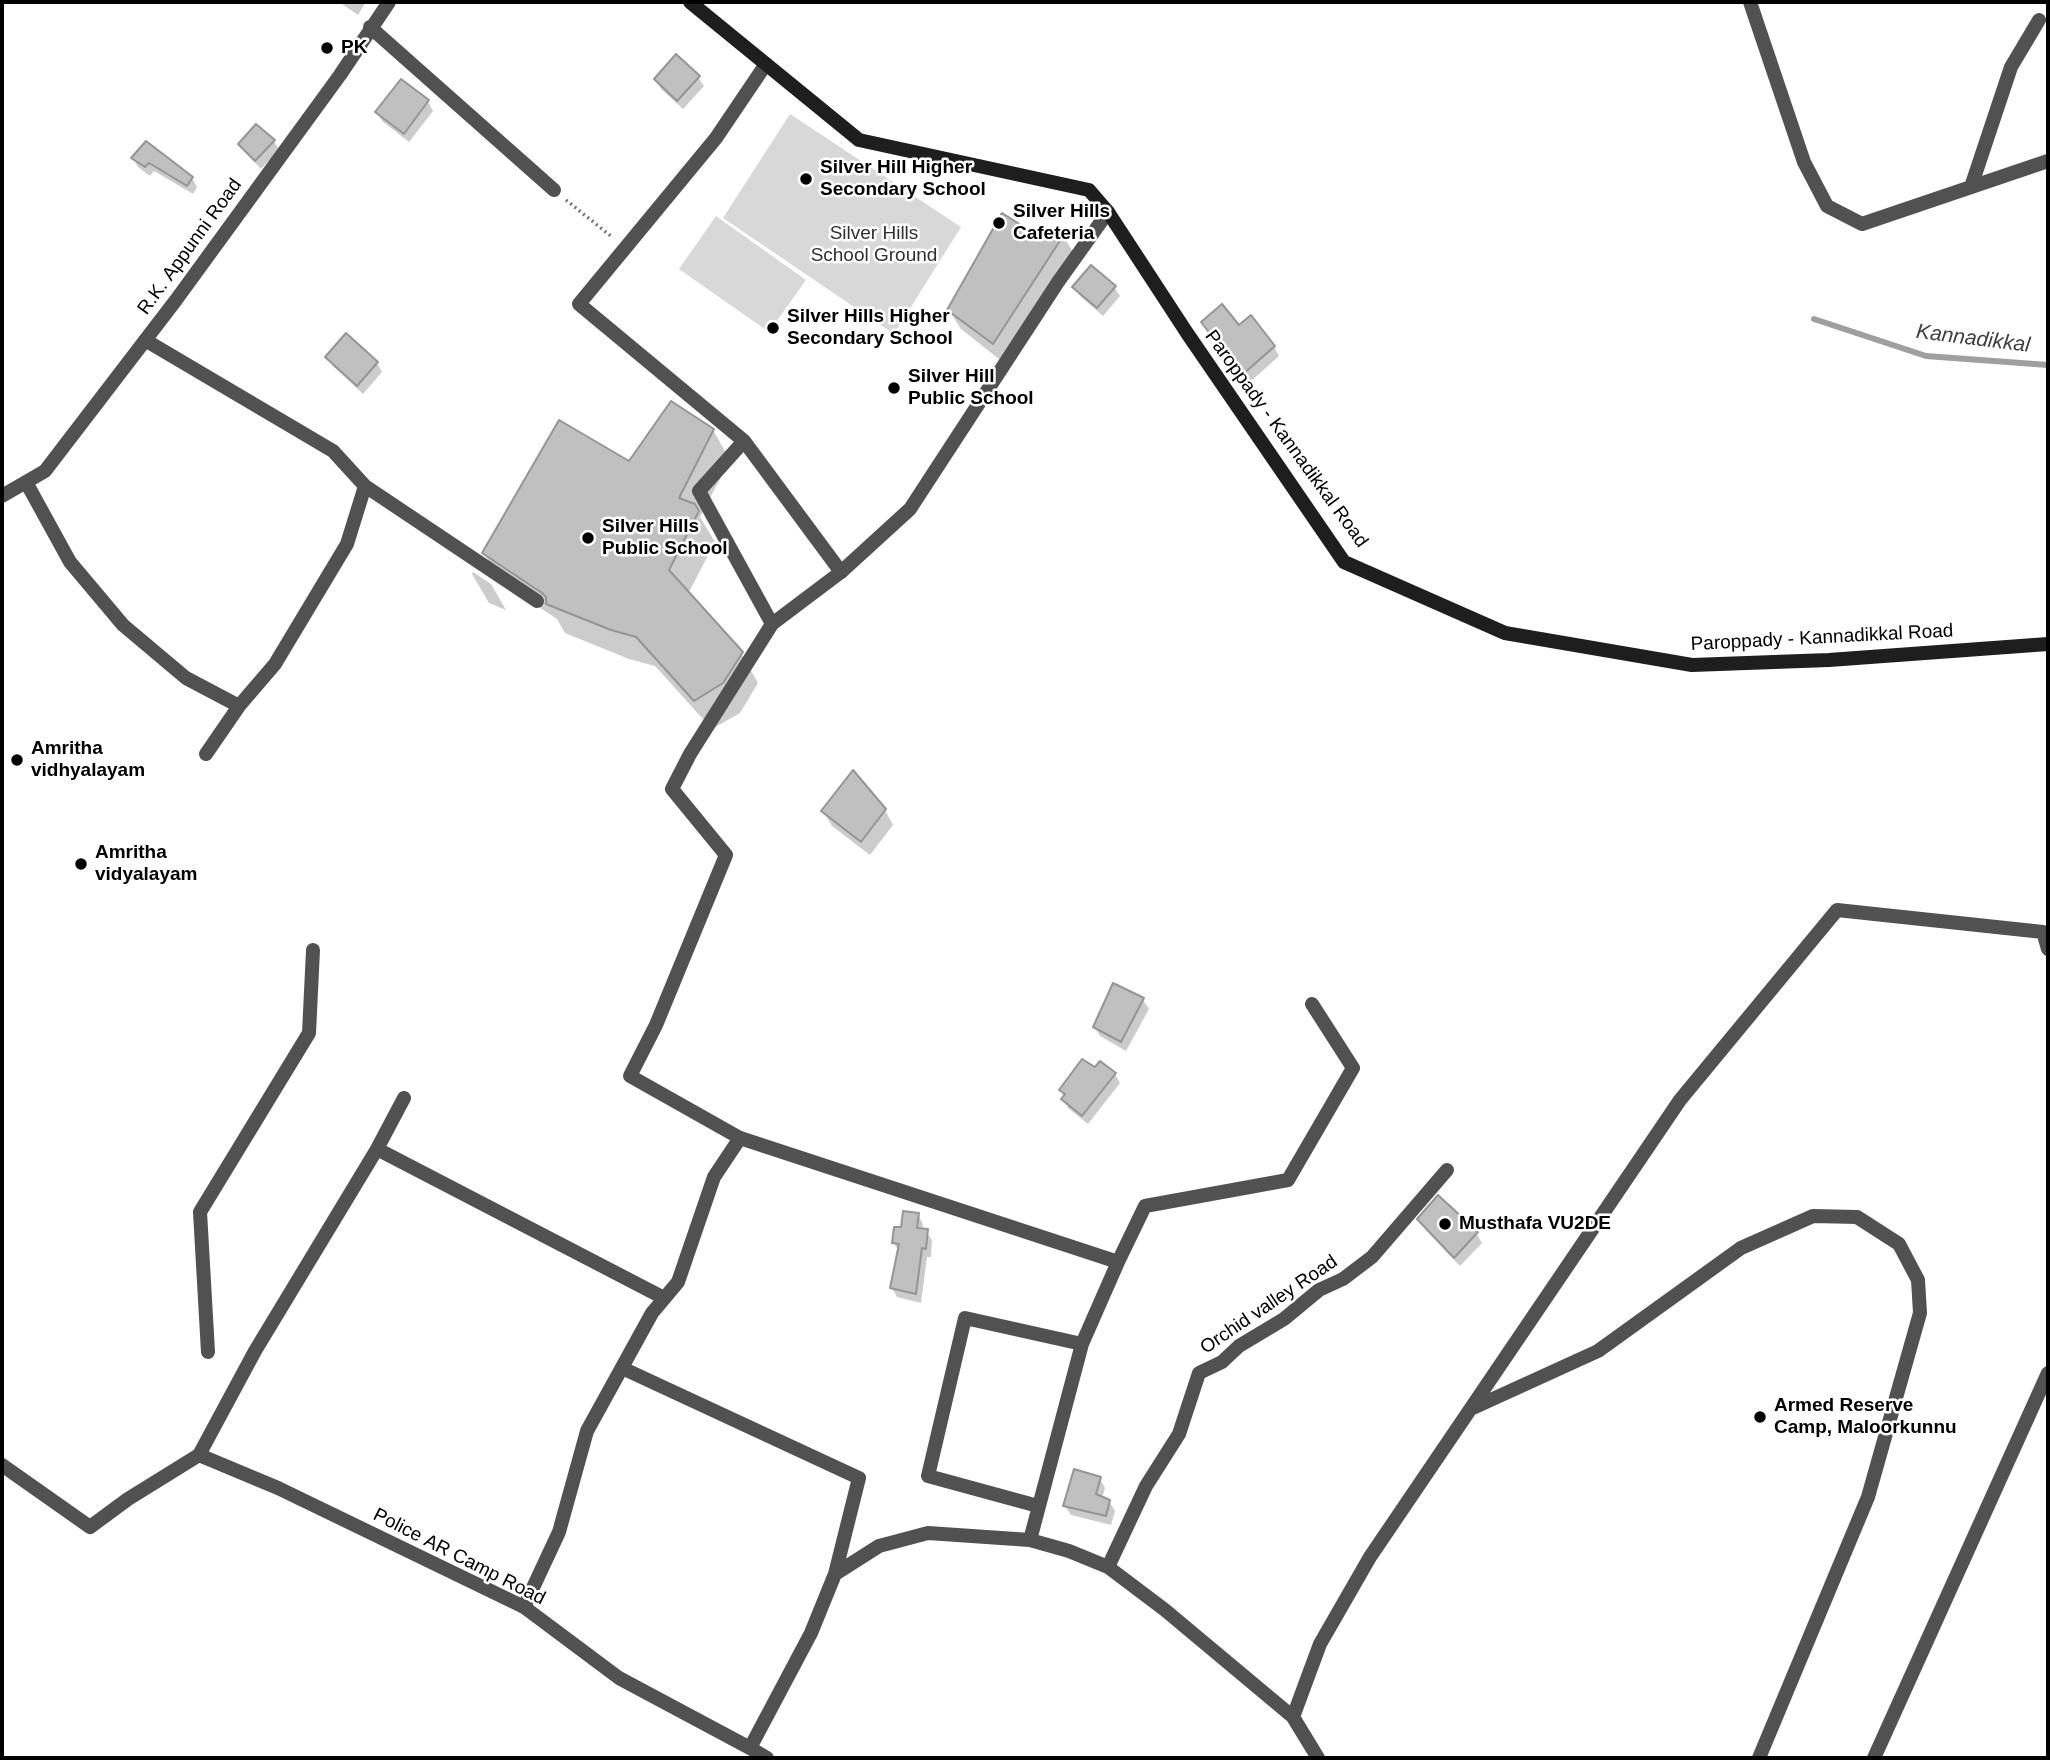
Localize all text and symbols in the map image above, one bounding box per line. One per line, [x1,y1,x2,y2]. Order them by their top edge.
place label: PK [341,37,367,59]
marker: PK [319,40,335,56]
place label: Silver Hill Higher Secondary School [820,157,986,201]
marker: Silver Hill Higher Secondary School [798,171,814,187]
street label: R.K. Appunni Road [133,175,247,319]
place label: Silver Hills Cafeteria [1013,201,1110,245]
marker: Silver Hills Cafeteria [991,215,1007,231]
park label: Silver Hills School Ground [811,223,937,267]
place label: Silver Hills Higher Secondary School [787,306,953,350]
marker: Silver Hills Higher Secondary School [765,320,781,336]
water label: Kannadikkal [1915,320,2031,358]
street label: Paroppady - Kannadikkal Road [1199,326,1373,552]
place label: Silver Hill Public School [908,366,1034,410]
marker: Silver Hill Public School [886,380,902,396]
place label: Silver Hills Public School [602,516,728,560]
marker: Silver Hills Public School [580,530,596,546]
street label: Paroppady - Kannadikkal Road [1690,620,1954,656]
place label: Amritha vidhyalayam [31,738,145,782]
marker: Amritha vidhyalayam [9,752,25,768]
place label: Amritha vidyalayam [95,842,197,886]
marker: Amritha vidyalayam [73,856,89,872]
place label: Musthafa VU2DE [1459,1213,1611,1235]
marker: Musthafa VU2DE [1437,1216,1453,1232]
street label: Orchid valley Road [1196,1251,1342,1359]
place label: Armed Reserve Camp, Maloorkunnu [1774,1395,1957,1439]
marker: Armed Reserve Camp, Maloorkunnu [1752,1409,1768,1425]
street label: Police AR Camp Road [369,1504,549,1610]

